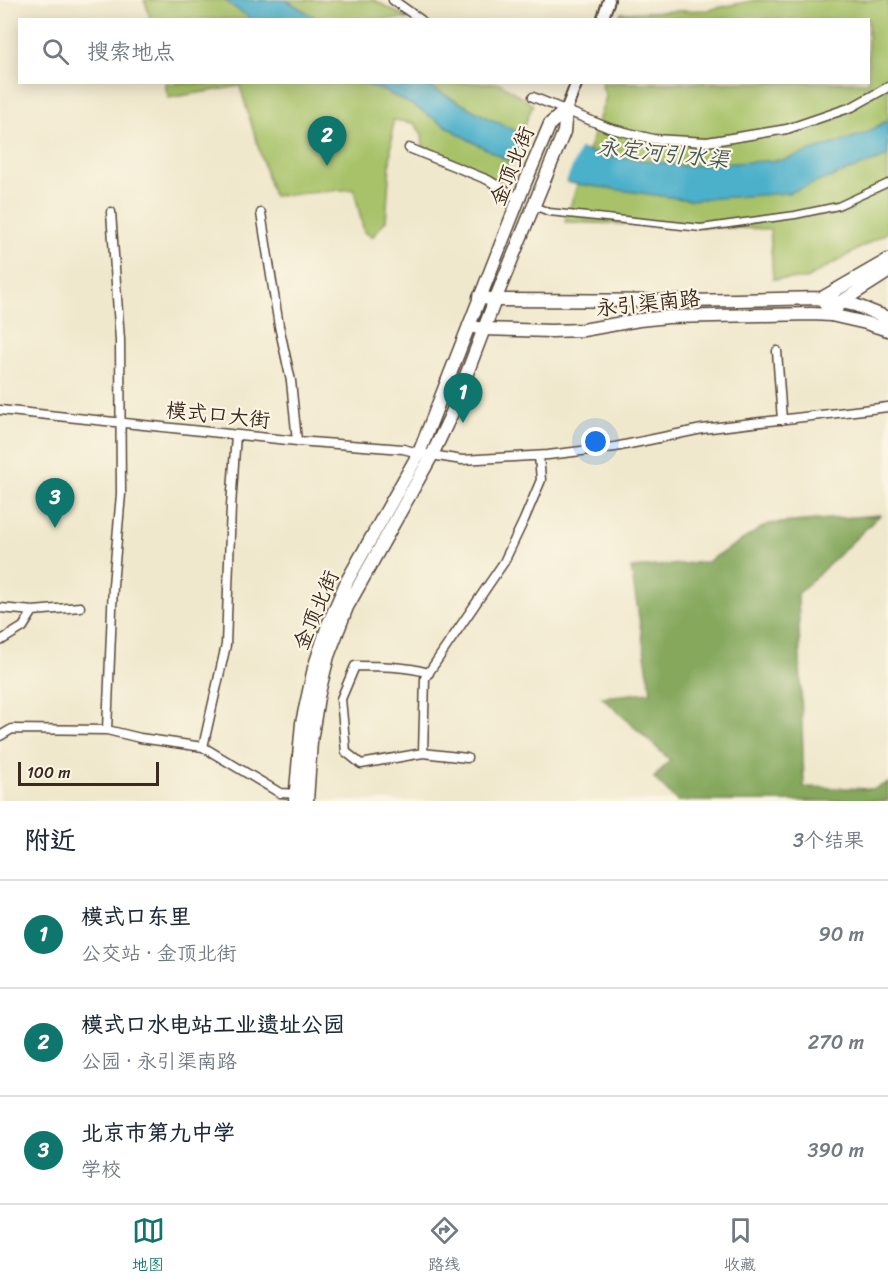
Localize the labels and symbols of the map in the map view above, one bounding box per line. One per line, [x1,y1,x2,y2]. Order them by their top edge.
pin: 2 [308,116,346,166]
street label: 金顶北街 [479,120,545,212]
water label: 永定河引水渠 [595,127,733,180]
street label: 永引渠南路 [594,279,702,327]
pin: 1 [444,374,482,423]
street label: 模式口大街 [164,391,272,439]
your location [581,427,610,456]
pin: 3 [36,478,74,528]
street label: 金顶北街 [282,564,350,656]
scale bar [18,759,159,786]

